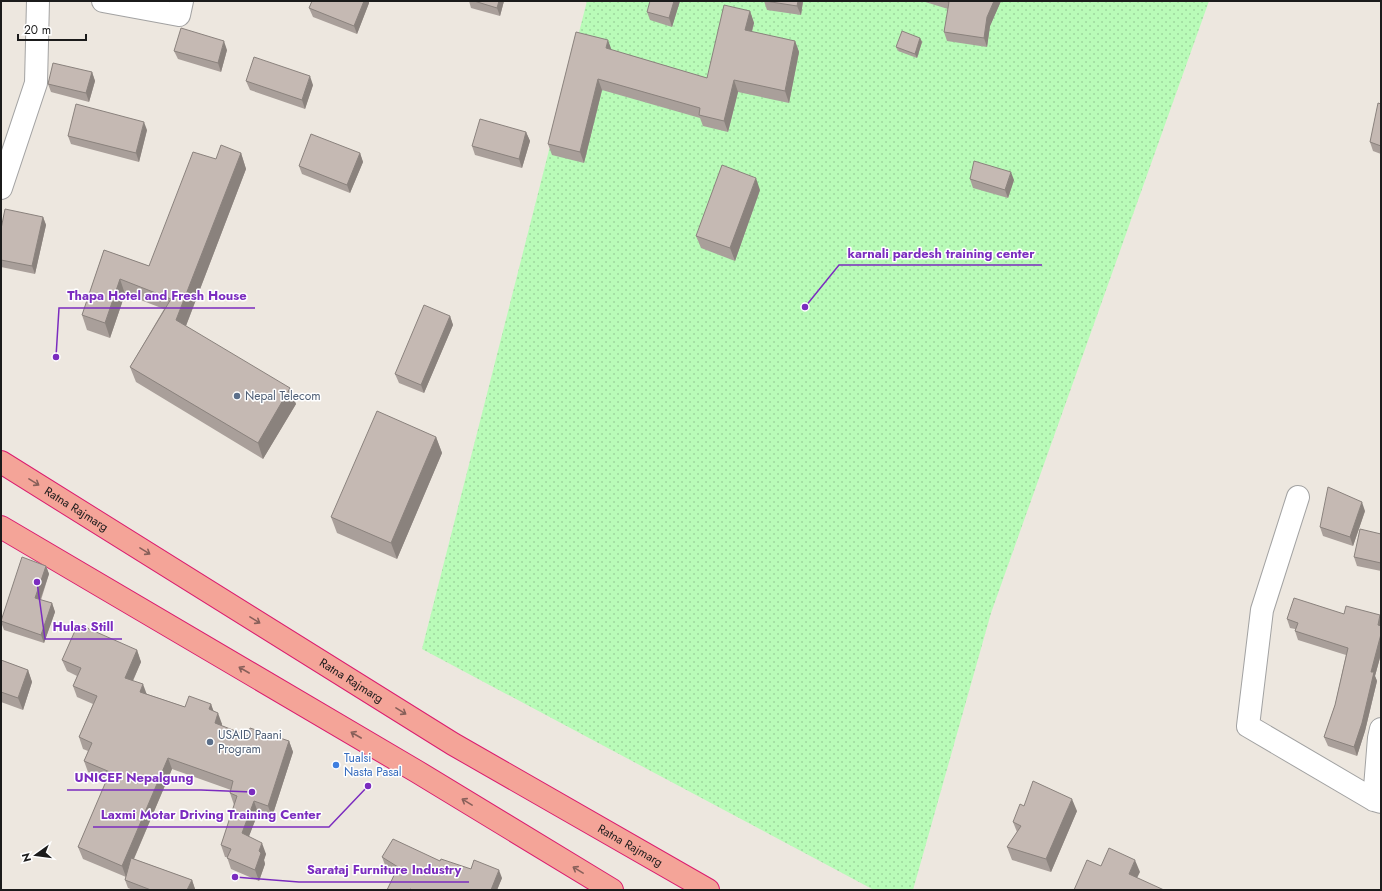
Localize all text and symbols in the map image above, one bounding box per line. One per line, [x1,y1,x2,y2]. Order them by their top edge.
scale bar [18,16,86,42]
text: 20 m [24,21,51,39]
callout: karnali pardesh training center [839,240,1042,265]
text: karnali pardesh training center [847,244,1035,263]
callout: Thapa Hotel and Fresh House [59,283,255,308]
text: Thapa Hotel and Fresh House [67,286,247,305]
place label: Nepal Telecom [245,387,321,405]
marker: Nepal Telecom [232,391,242,401]
one-way arrow [28,478,39,486]
street label: Ratna Rajmarg [41,482,112,536]
one-way arrow [139,547,151,555]
callout: Hulas Still [45,614,122,639]
one-way arrow [249,616,261,624]
text: Hulas Still [53,617,113,636]
street label: Ratna Rajmarg [316,654,387,707]
one-way arrow [238,665,250,673]
one-way arrow [395,707,406,715]
place label: USAID Paani Program [218,726,282,758]
one-way arrow [350,731,362,739]
marker: USAID Paani Program [205,737,215,747]
place label: Tualsi Nasta Pasal [344,749,402,781]
marker: Tualsi Nasta Pasal [331,760,341,770]
callout: UNICEF Nepalgung [67,765,201,790]
text: UNICEF Nepalgung [75,768,193,787]
one-way arrow [462,798,473,806]
callout: Laxmi Motar Driving Training Center [93,802,329,827]
text: Laxmi Motar Driving Training Center [101,805,322,824]
street label: Ratna Rajmarg [594,820,666,871]
north arrow [16,835,56,875]
text: N [17,851,35,864]
callout: Sarataj Furniture Industry [299,857,469,882]
text: Sarataj Furniture Industry [307,860,462,879]
one-way arrow [572,865,584,873]

